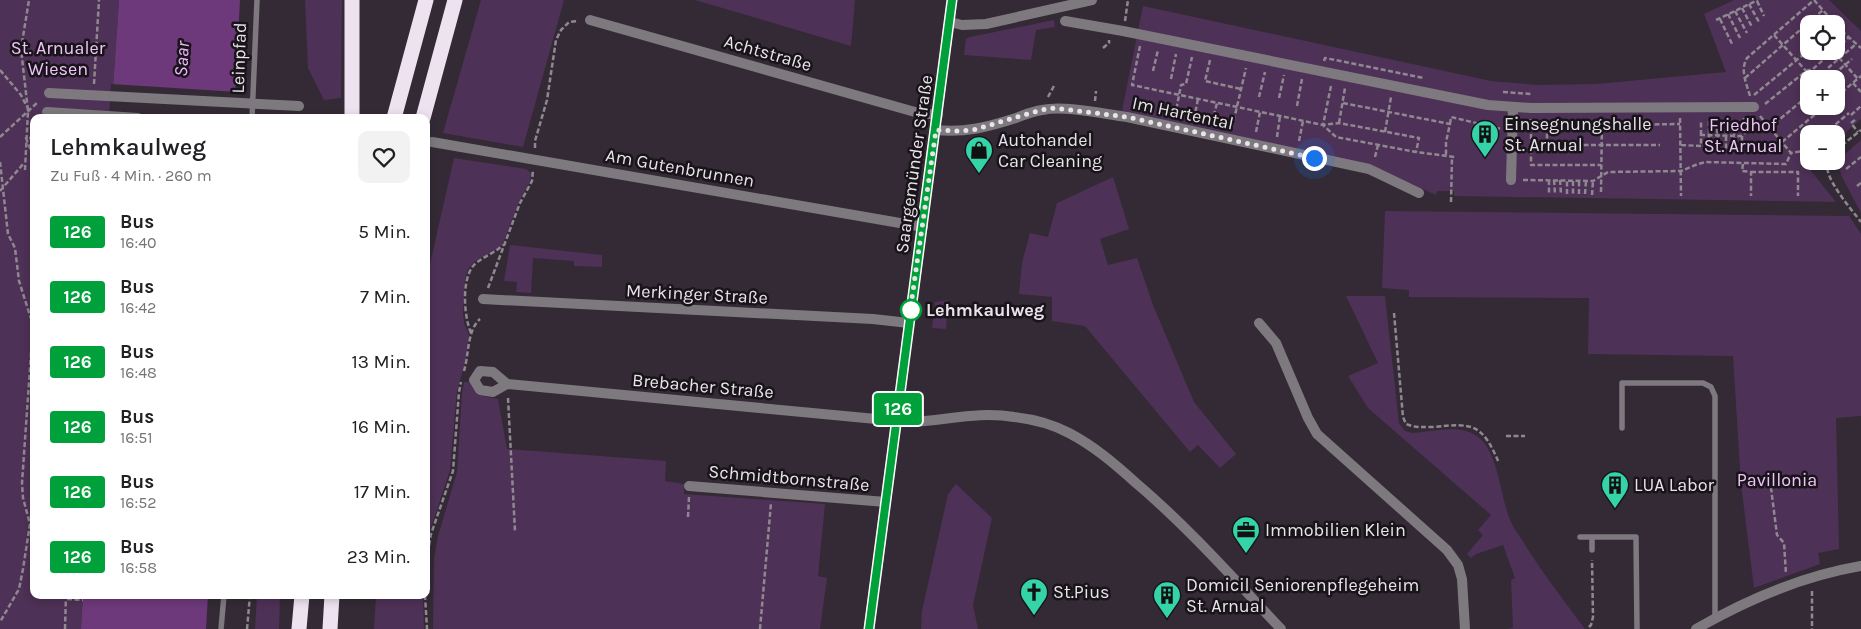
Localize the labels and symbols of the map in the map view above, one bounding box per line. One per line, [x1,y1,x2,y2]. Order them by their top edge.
street label: Leinpfad [227,22,251,94]
street label: Achtstraße [722,30,814,76]
park label: St. Arnualer Wiesen [11,37,106,80]
water label: Saar [170,39,194,78]
street label: Saargemünder Straße [891,73,937,255]
street label: Im Hartental [1130,92,1236,134]
place label: Einsegnungshalle St. Arnual [1504,113,1652,156]
park label: Friedhof St. Arnual [1704,114,1782,157]
building icon: Einsegnungshalle St. Arnual [1470,119,1500,158]
place label: Autohandel Car Cleaning [998,129,1102,172]
shop icon: Autohandel Car Cleaning [964,135,994,174]
street label: Am Gutenbrunnen [604,144,756,192]
your location [1302,146,1327,171]
street label: Merkinger Straße [626,279,768,309]
marker: Lehmkaulweg [900,299,922,321]
place label: Lehmkaulweg [926,299,1045,321]
street label: Brebacher Straße [631,369,775,403]
line badge: 126 [869,393,927,425]
street label: Schmidtbornstraße [708,460,870,496]
park label: Pavillonia [1737,469,1817,491]
building icon: LUA Labor [1600,470,1630,509]
place label: LUA Labor [1634,474,1715,496]
office icon: Immobilien Klein [1231,515,1261,554]
place label: Immobilien Klein [1265,519,1406,541]
place label: Domicil Seniorenpflegeheim St. Arnual [1186,574,1419,617]
church icon: St.Pius [1019,577,1049,616]
building icon: Domicil Seniorenpflegeheim St. Arnual [1152,580,1182,619]
place label: St.Pius [1053,581,1110,603]

